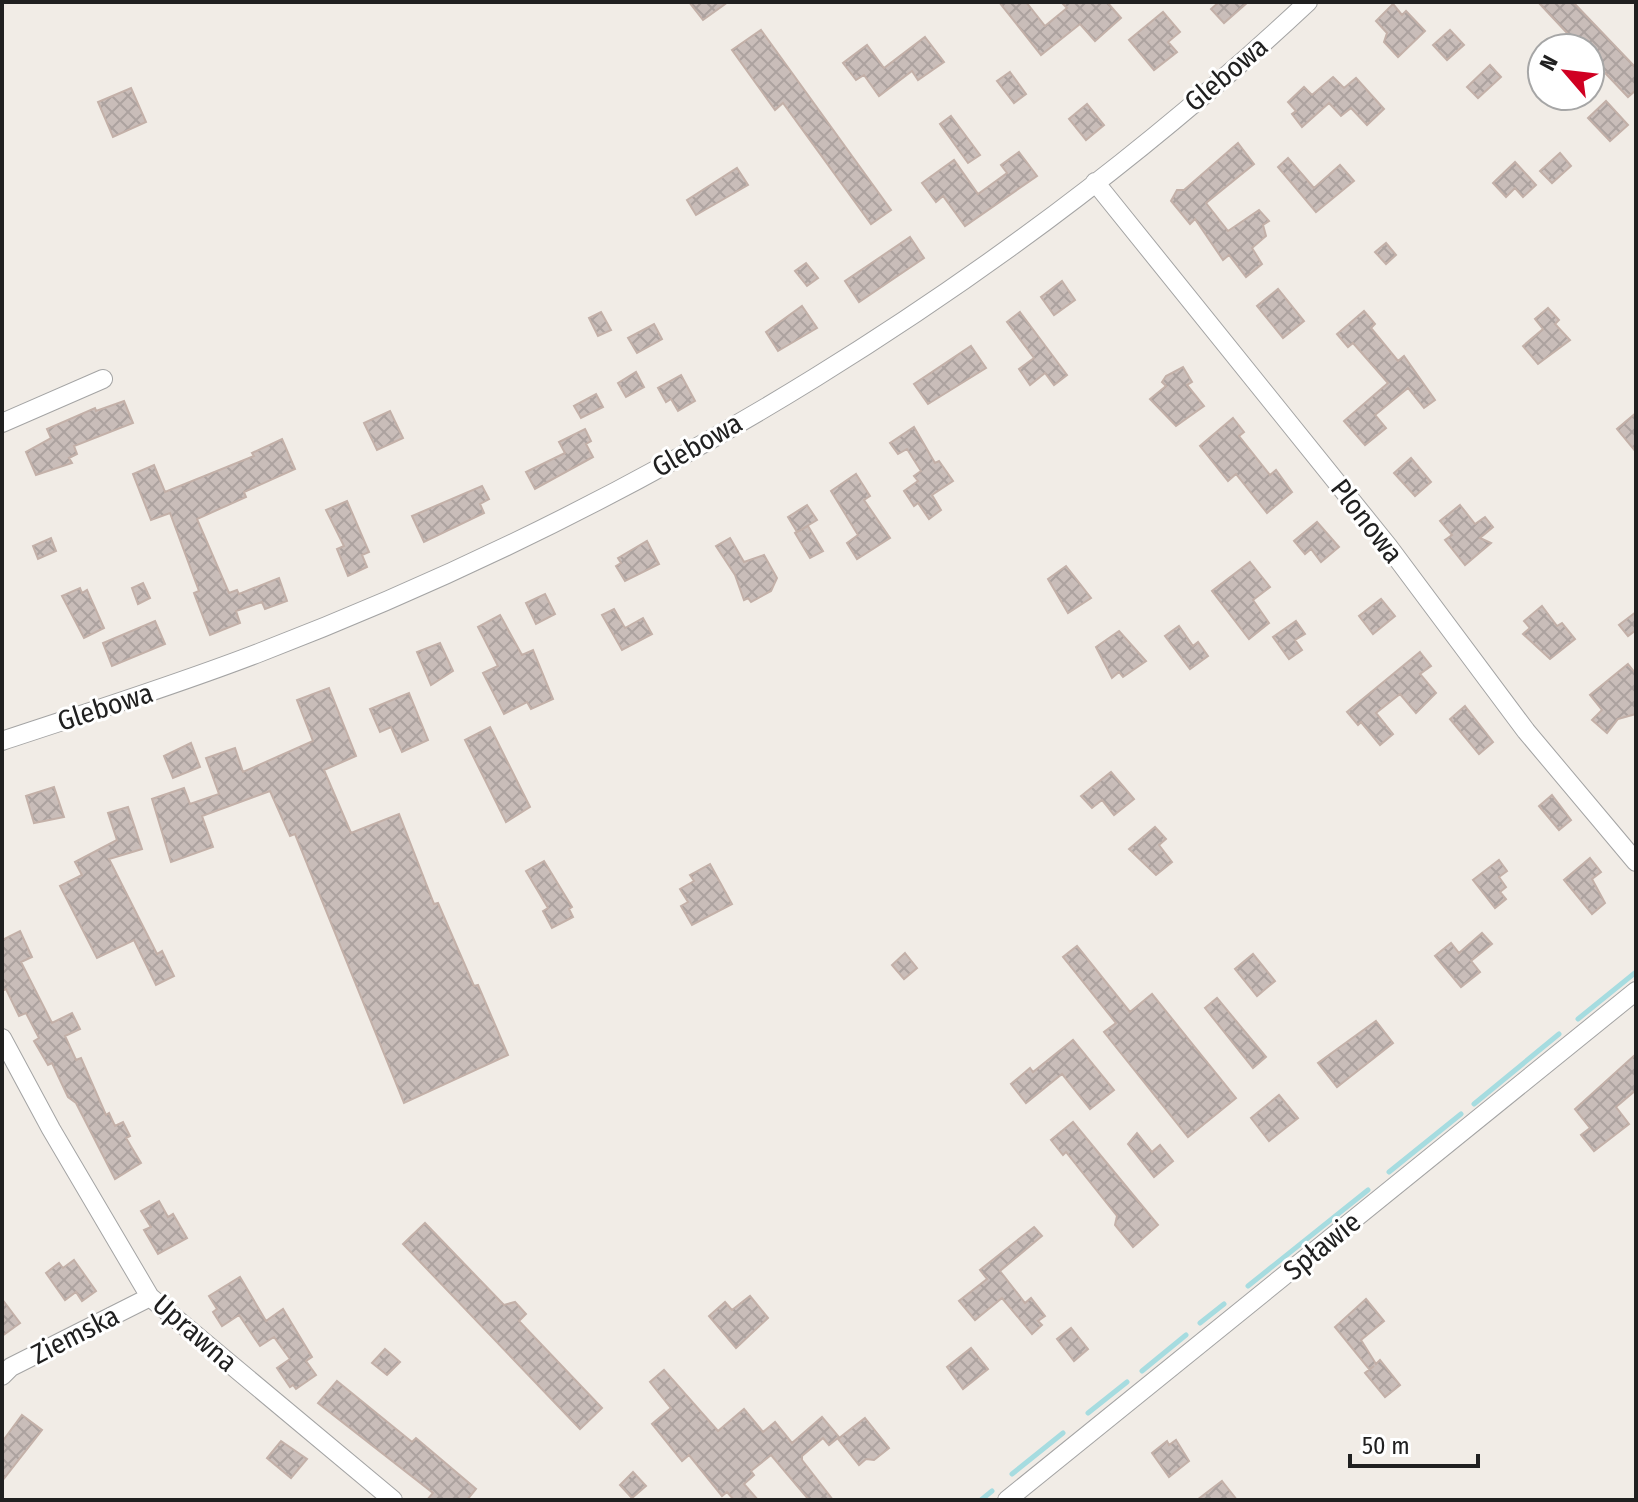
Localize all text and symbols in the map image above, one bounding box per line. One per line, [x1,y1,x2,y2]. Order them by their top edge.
street label: Glebowa [1178,30,1274,118]
north arrow [1526,32,1606,112]
text: N [1534,51,1564,75]
street label: Glebowa [646,406,748,484]
street label: Plonowa [1324,472,1410,570]
street label: Glebowa [53,676,157,738]
street label: Spławie [1277,1205,1367,1287]
street label: Uprawna [146,1288,244,1378]
street label: Ziemska [26,1299,124,1371]
scale bar [1350,1418,1478,1468]
text: 50 m [1362,1432,1410,1460]

